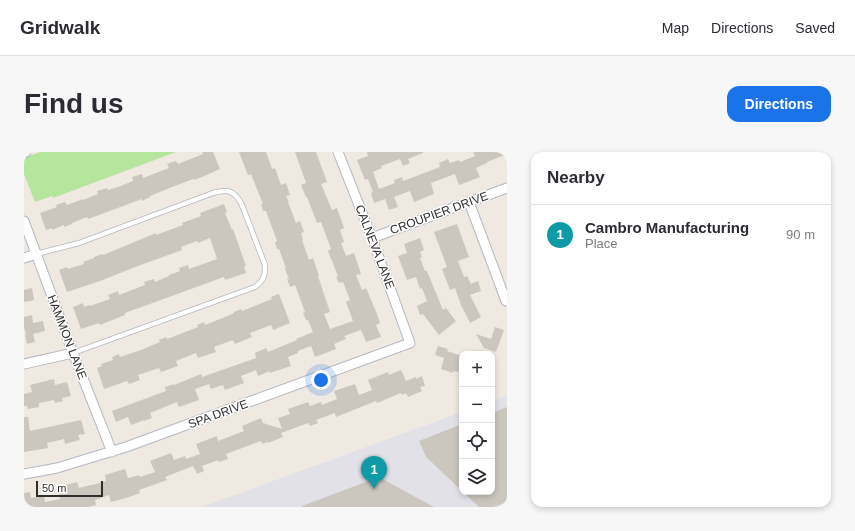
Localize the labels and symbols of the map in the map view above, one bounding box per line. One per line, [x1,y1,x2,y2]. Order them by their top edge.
street label: CROUPIER DRIVE [388,189,490,237]
street label: CALNEVA LANE [352,203,398,291]
street label: HAMMON LANE [44,293,90,381]
your location [311,370,331,390]
street label: SPA DRIVE [186,397,250,431]
pin: 1 [361,456,387,489]
scale bar [36,479,103,498]

